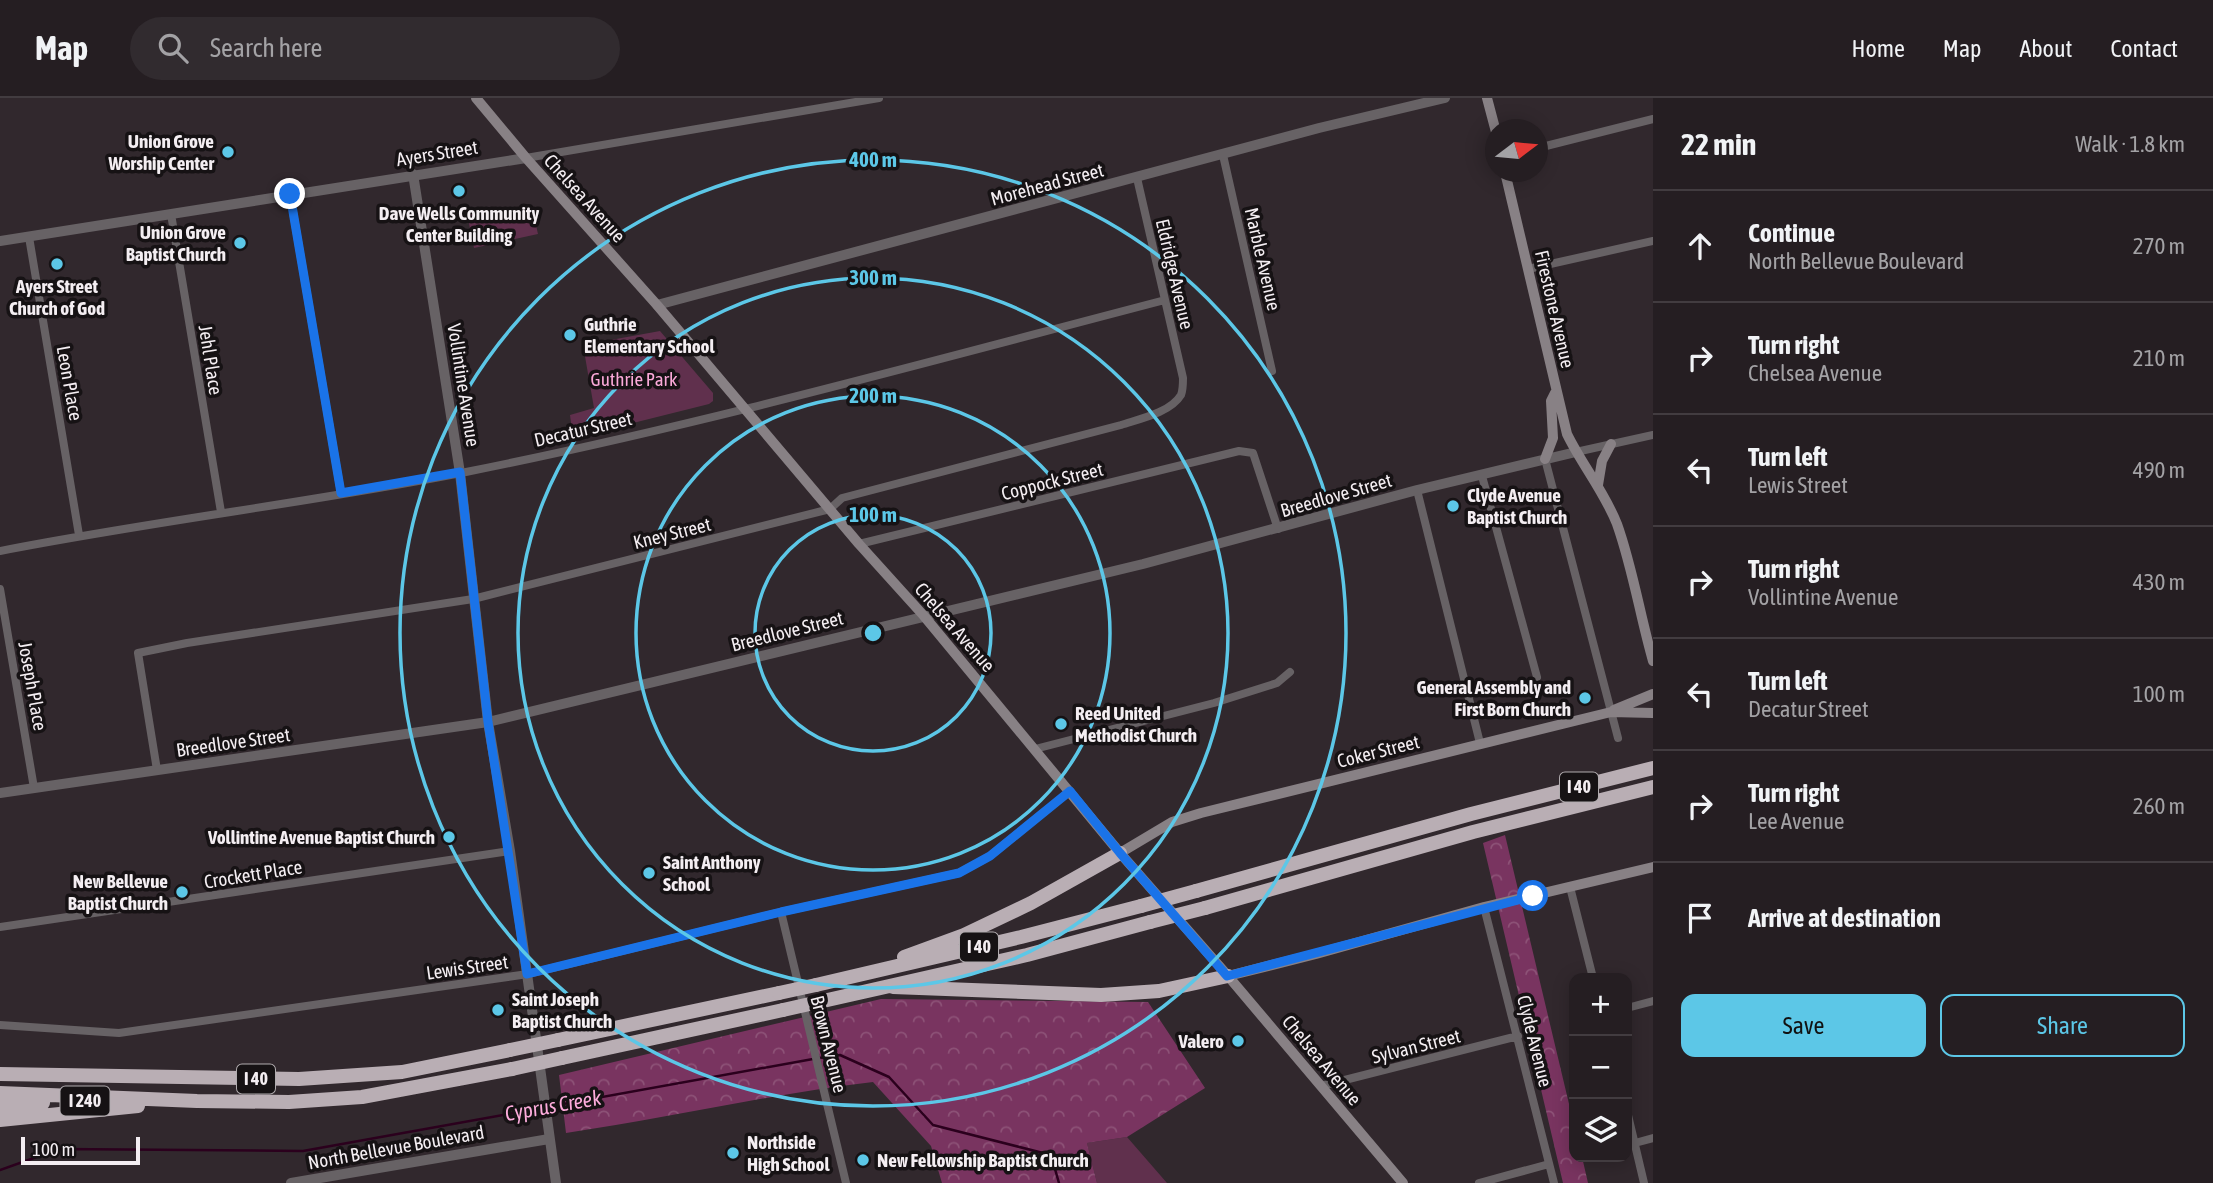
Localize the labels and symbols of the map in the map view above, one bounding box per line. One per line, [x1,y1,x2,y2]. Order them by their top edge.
north arrow [1485,119,1548,182]
place label: Union Grove Worship Center [107,130,214,174]
street label: Ayers Street [395,136,479,170]
marker: Union Grove Worship Center [220,144,236,160]
text: 400 m [848,147,897,171]
street label: Chelsea Avenue [540,149,630,247]
street label: Morehead Street [988,158,1106,210]
route end [274,178,305,209]
marker: Dave Wells Community Center Building [451,183,467,199]
place label: Dave Wells Community Center Building [379,202,539,246]
street label: Marble Avenue [1240,205,1286,313]
street label: Eldridge Avenue [1152,217,1198,331]
place label: Union Grove Baptist Church [126,221,226,265]
marker: Union Grove Baptist Church [232,235,248,251]
street label: Firestone Avenue [1531,248,1579,370]
marker: Ayers Street Church of God [49,256,65,272]
text: 300 m [849,265,897,289]
place label: Ayers Street Church of God [9,275,105,319]
place label: Guthrie Elementary School [584,313,716,357]
street label: Vollintine Avenue [443,322,485,448]
street label: Jehl Place [195,324,227,396]
marker: Guthrie Elementary School [562,327,578,343]
street label: Leon Place [53,344,87,422]
park label: Guthrie Park [591,368,678,390]
text: 200 m [849,383,897,407]
street label: Decatur Street [532,407,634,451]
street label: Coppock Street [999,458,1105,504]
street label: Breedlove Street [1278,469,1394,521]
place label: Clyde Avenue Baptist Church [1467,484,1567,528]
marker: Clyde Avenue Baptist Church [1445,498,1461,514]
text: 100 m [849,502,897,526]
street label: Kney Street [631,513,713,553]
street label: Chelsea Avenue [910,578,1000,676]
street label: Breedlove Street [729,606,845,656]
centre of rings [861,621,885,645]
street label: Joseph Place [14,640,52,732]
place label: General Assembly and First Born Church [1416,676,1571,720]
marker: General Assembly and First Born Church [1577,690,1593,706]
place label: Reed United Methodist Church [1075,702,1197,746]
marker: Reed United Methodist Church [1053,716,1069,732]
street label: Breedlove Street [175,723,291,761]
street label: Coker Street [1335,730,1421,772]
road number: I 40 [1560,772,1598,802]
place label: Vollintine Avenue Baptist Church [207,826,435,848]
marker: Vollintine Avenue Baptist Church [441,829,457,845]
place label: Saint Anthony School [663,851,761,895]
street label: Crockett Place [202,855,304,893]
marker: Saint Anthony School [641,865,657,881]
place label: New Bellevue Baptist Church [68,870,168,914]
route start [1517,880,1548,911]
marker: New Bellevue Baptist Church [174,884,190,900]
road number: I 40 [960,932,998,962]
street label: Lewis Street [425,950,509,984]
place label: Saint Joseph Baptist Church [512,988,612,1032]
street label: Brown Avenue [806,993,852,1095]
street label: Clyde Avenue [1513,993,1557,1089]
marker: Saint Joseph Baptist Church [490,1002,506,1018]
street label: Chelsea Avenue [1278,1010,1366,1110]
street label: Sylvan Street [1369,1024,1463,1068]
place label: Valero [1177,1030,1224,1052]
marker: Valero [1230,1033,1246,1049]
road number: I 40 [237,1064,275,1094]
water label: Cyprus Creek [503,1085,604,1125]
road number: I 240 [60,1086,110,1116]
street label: North Bellevue Boulevard [306,1121,486,1173]
place label: Northside High School [747,1131,830,1175]
scale bar [21,1134,140,1166]
marker: Northside High School [725,1145,741,1161]
place label: New Fellowship Baptist Church [877,1149,1089,1171]
marker: New Fellowship Baptist Church [855,1152,871,1168]

